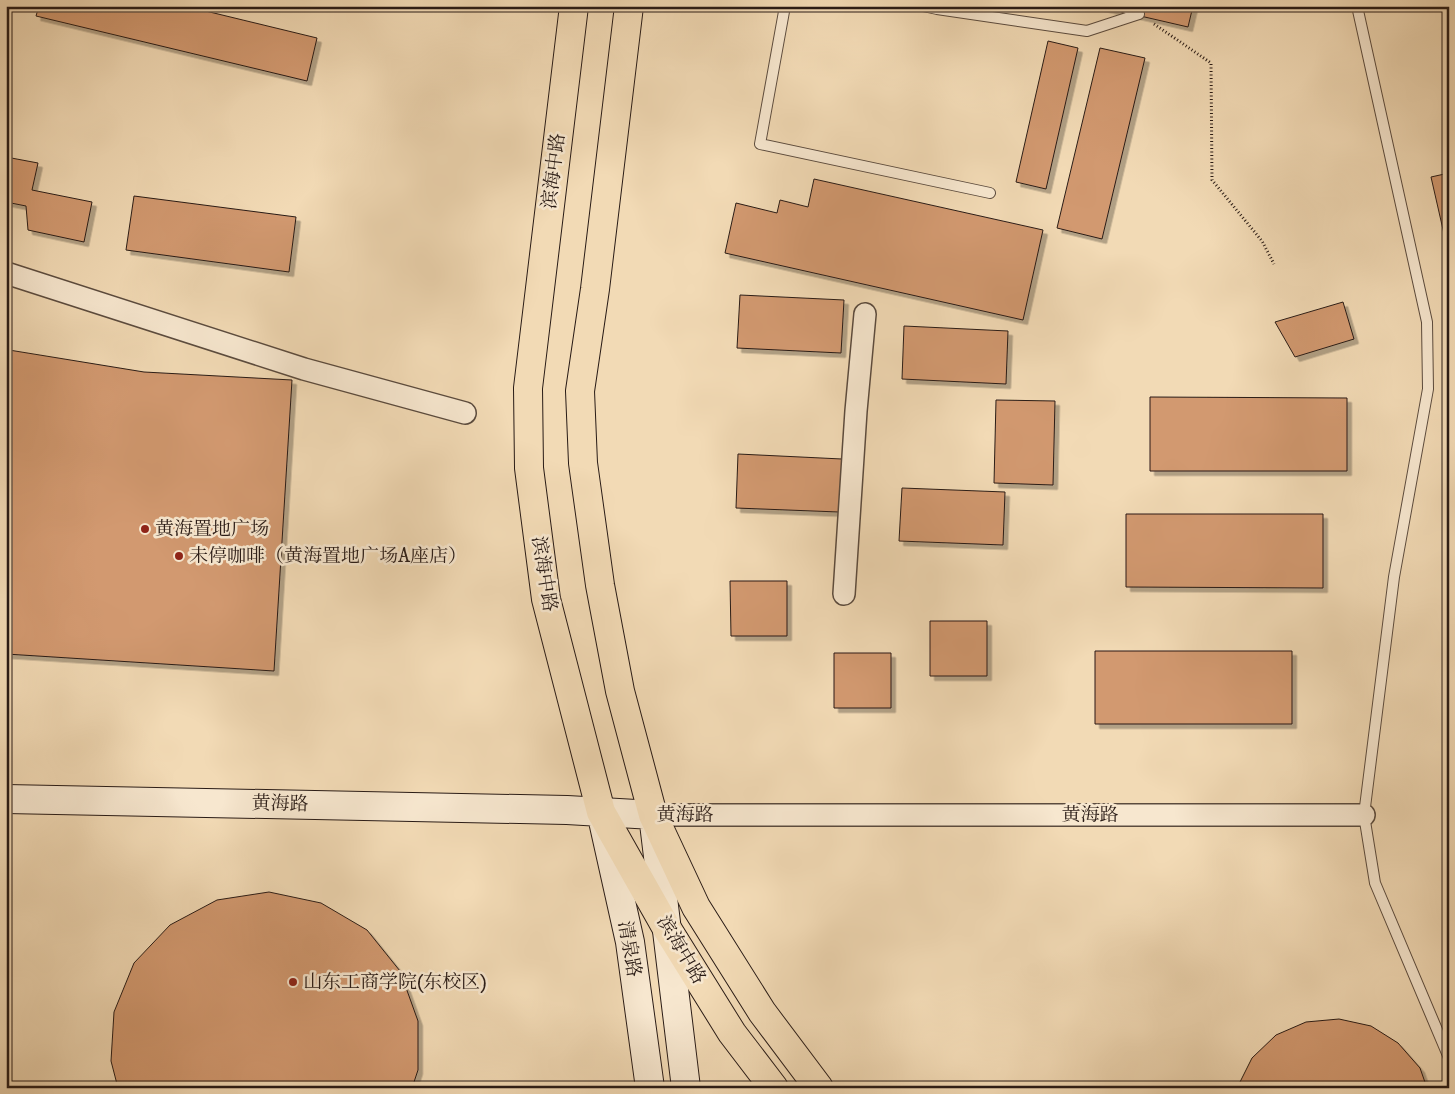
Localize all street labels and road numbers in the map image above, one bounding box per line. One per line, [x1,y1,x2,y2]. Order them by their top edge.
street label: 滨海中路 [538,132,570,210]
street label: 滨海中路 [527,535,561,613]
street label: 黄海路 [251,792,309,816]
street label: 黄海路 [656,804,714,827]
street label: 黄海路 [1061,804,1119,827]
street label: 滨海中路 [652,911,710,989]
street label: 清泉路 [613,919,645,979]

